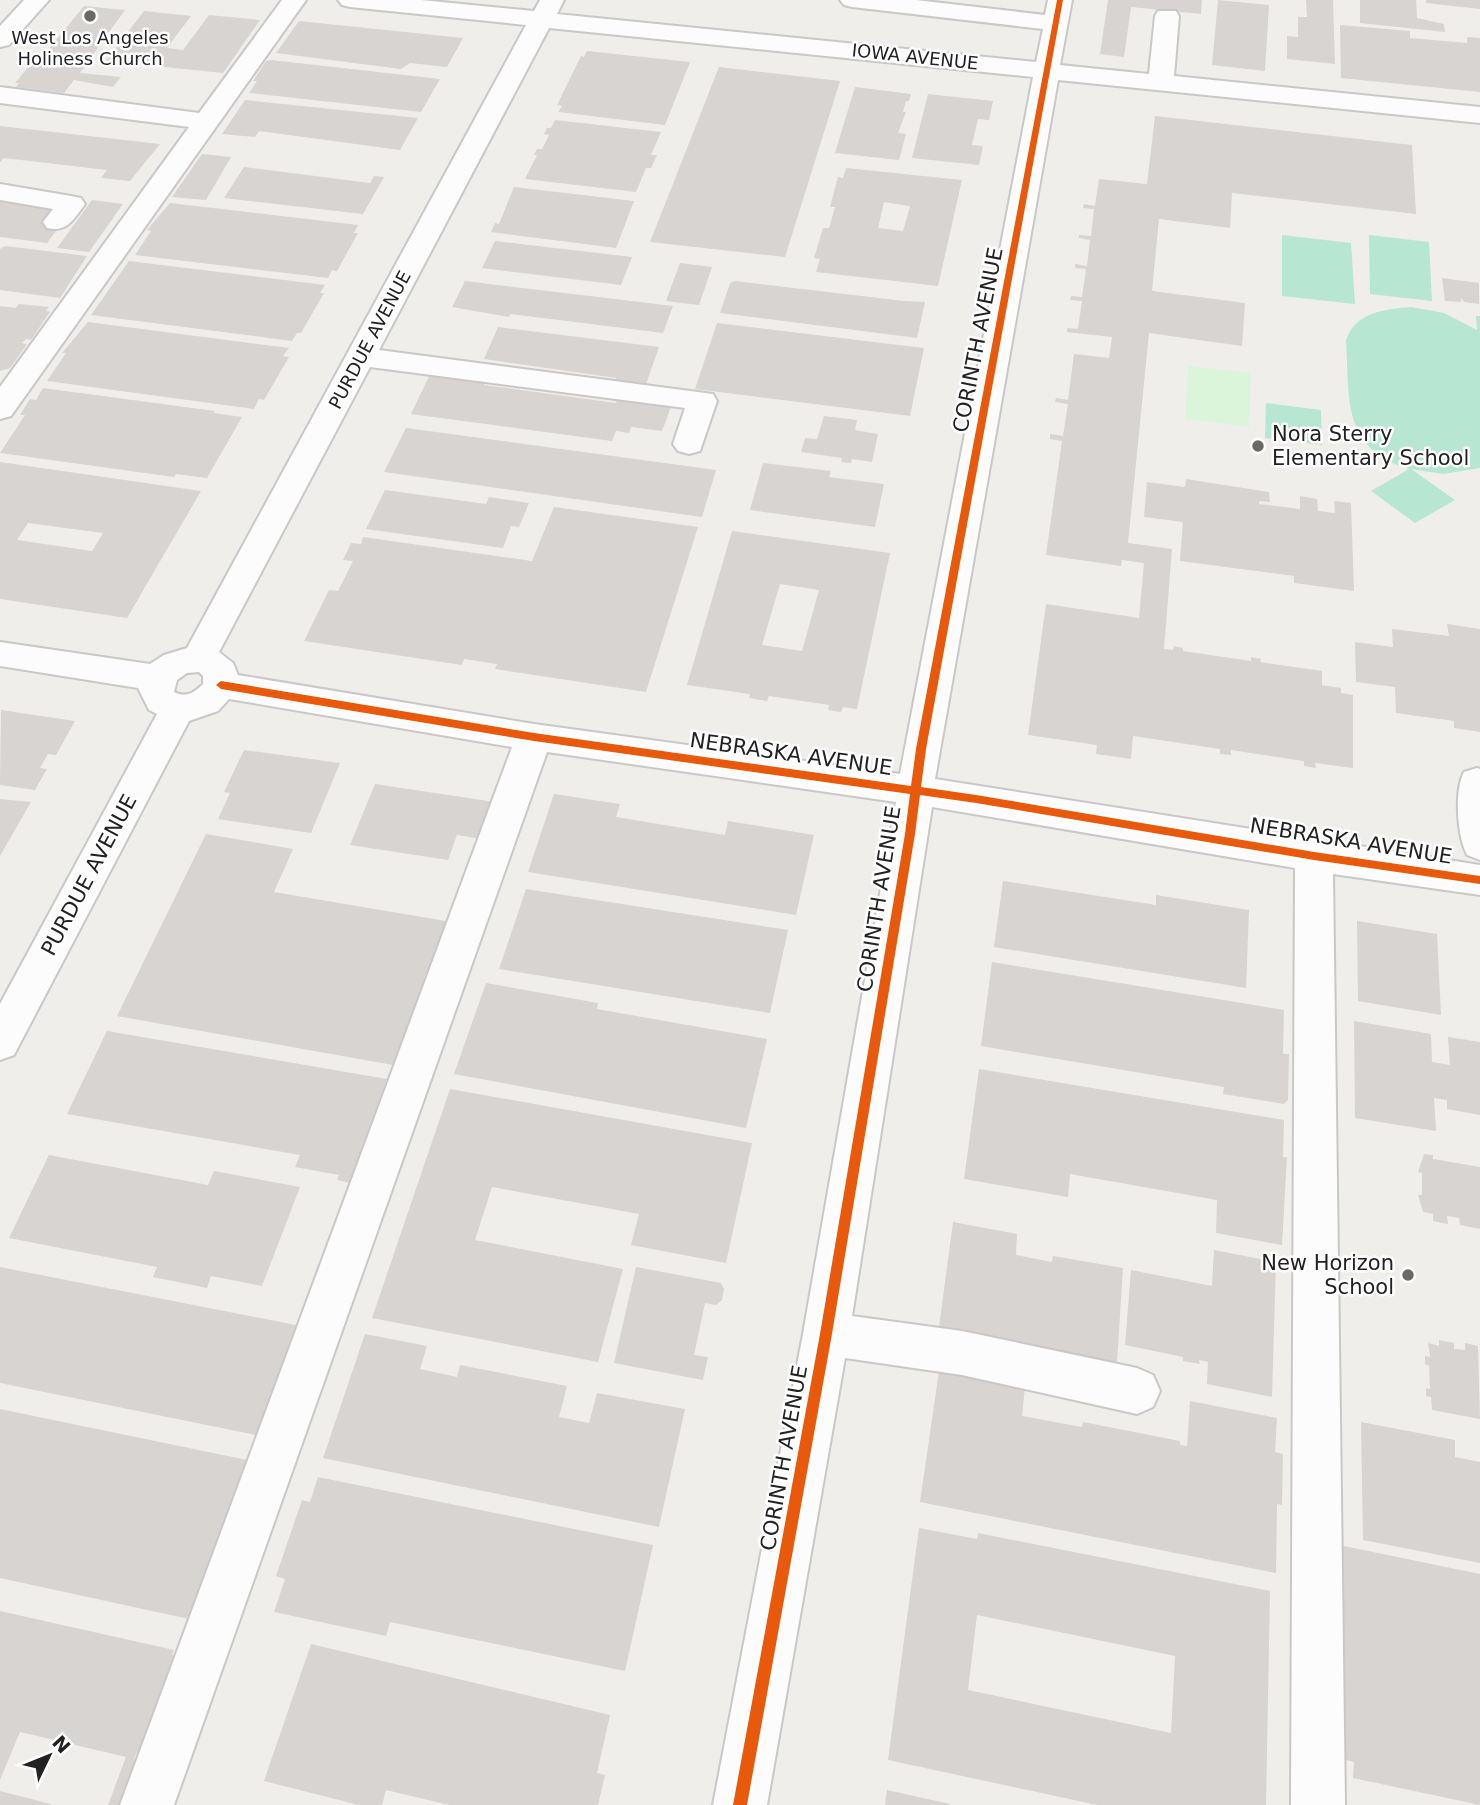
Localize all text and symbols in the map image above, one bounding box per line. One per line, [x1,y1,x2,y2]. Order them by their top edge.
marker: West Los Angeles Holiness Church [82,8,98,24]
place label: West Los Angeles Holiness Church [11,27,169,69]
street label: IOWA AVENUE [851,39,979,74]
street label: CORINTH AVENUE [948,245,1008,435]
street label: PURDUE AVENUE [324,267,415,412]
place label: Nora Sterry Elementary School [1272,422,1469,470]
marker: Nora Sterry Elementary School [1250,438,1266,454]
street label: NEBRASKA AVENUE [688,728,894,780]
street label: PURDUE AVENUE [36,790,142,960]
street label: CORINTH AVENUE [852,804,906,994]
street label: NEBRASKA AVENUE [1248,813,1454,869]
place label: New Horizon School [1261,1251,1394,1299]
marker: New Horizon School [1400,1267,1416,1283]
street label: CORINTH AVENUE [756,1363,812,1553]
north arrow [14,1721,84,1791]
text: N [48,1731,75,1758]

